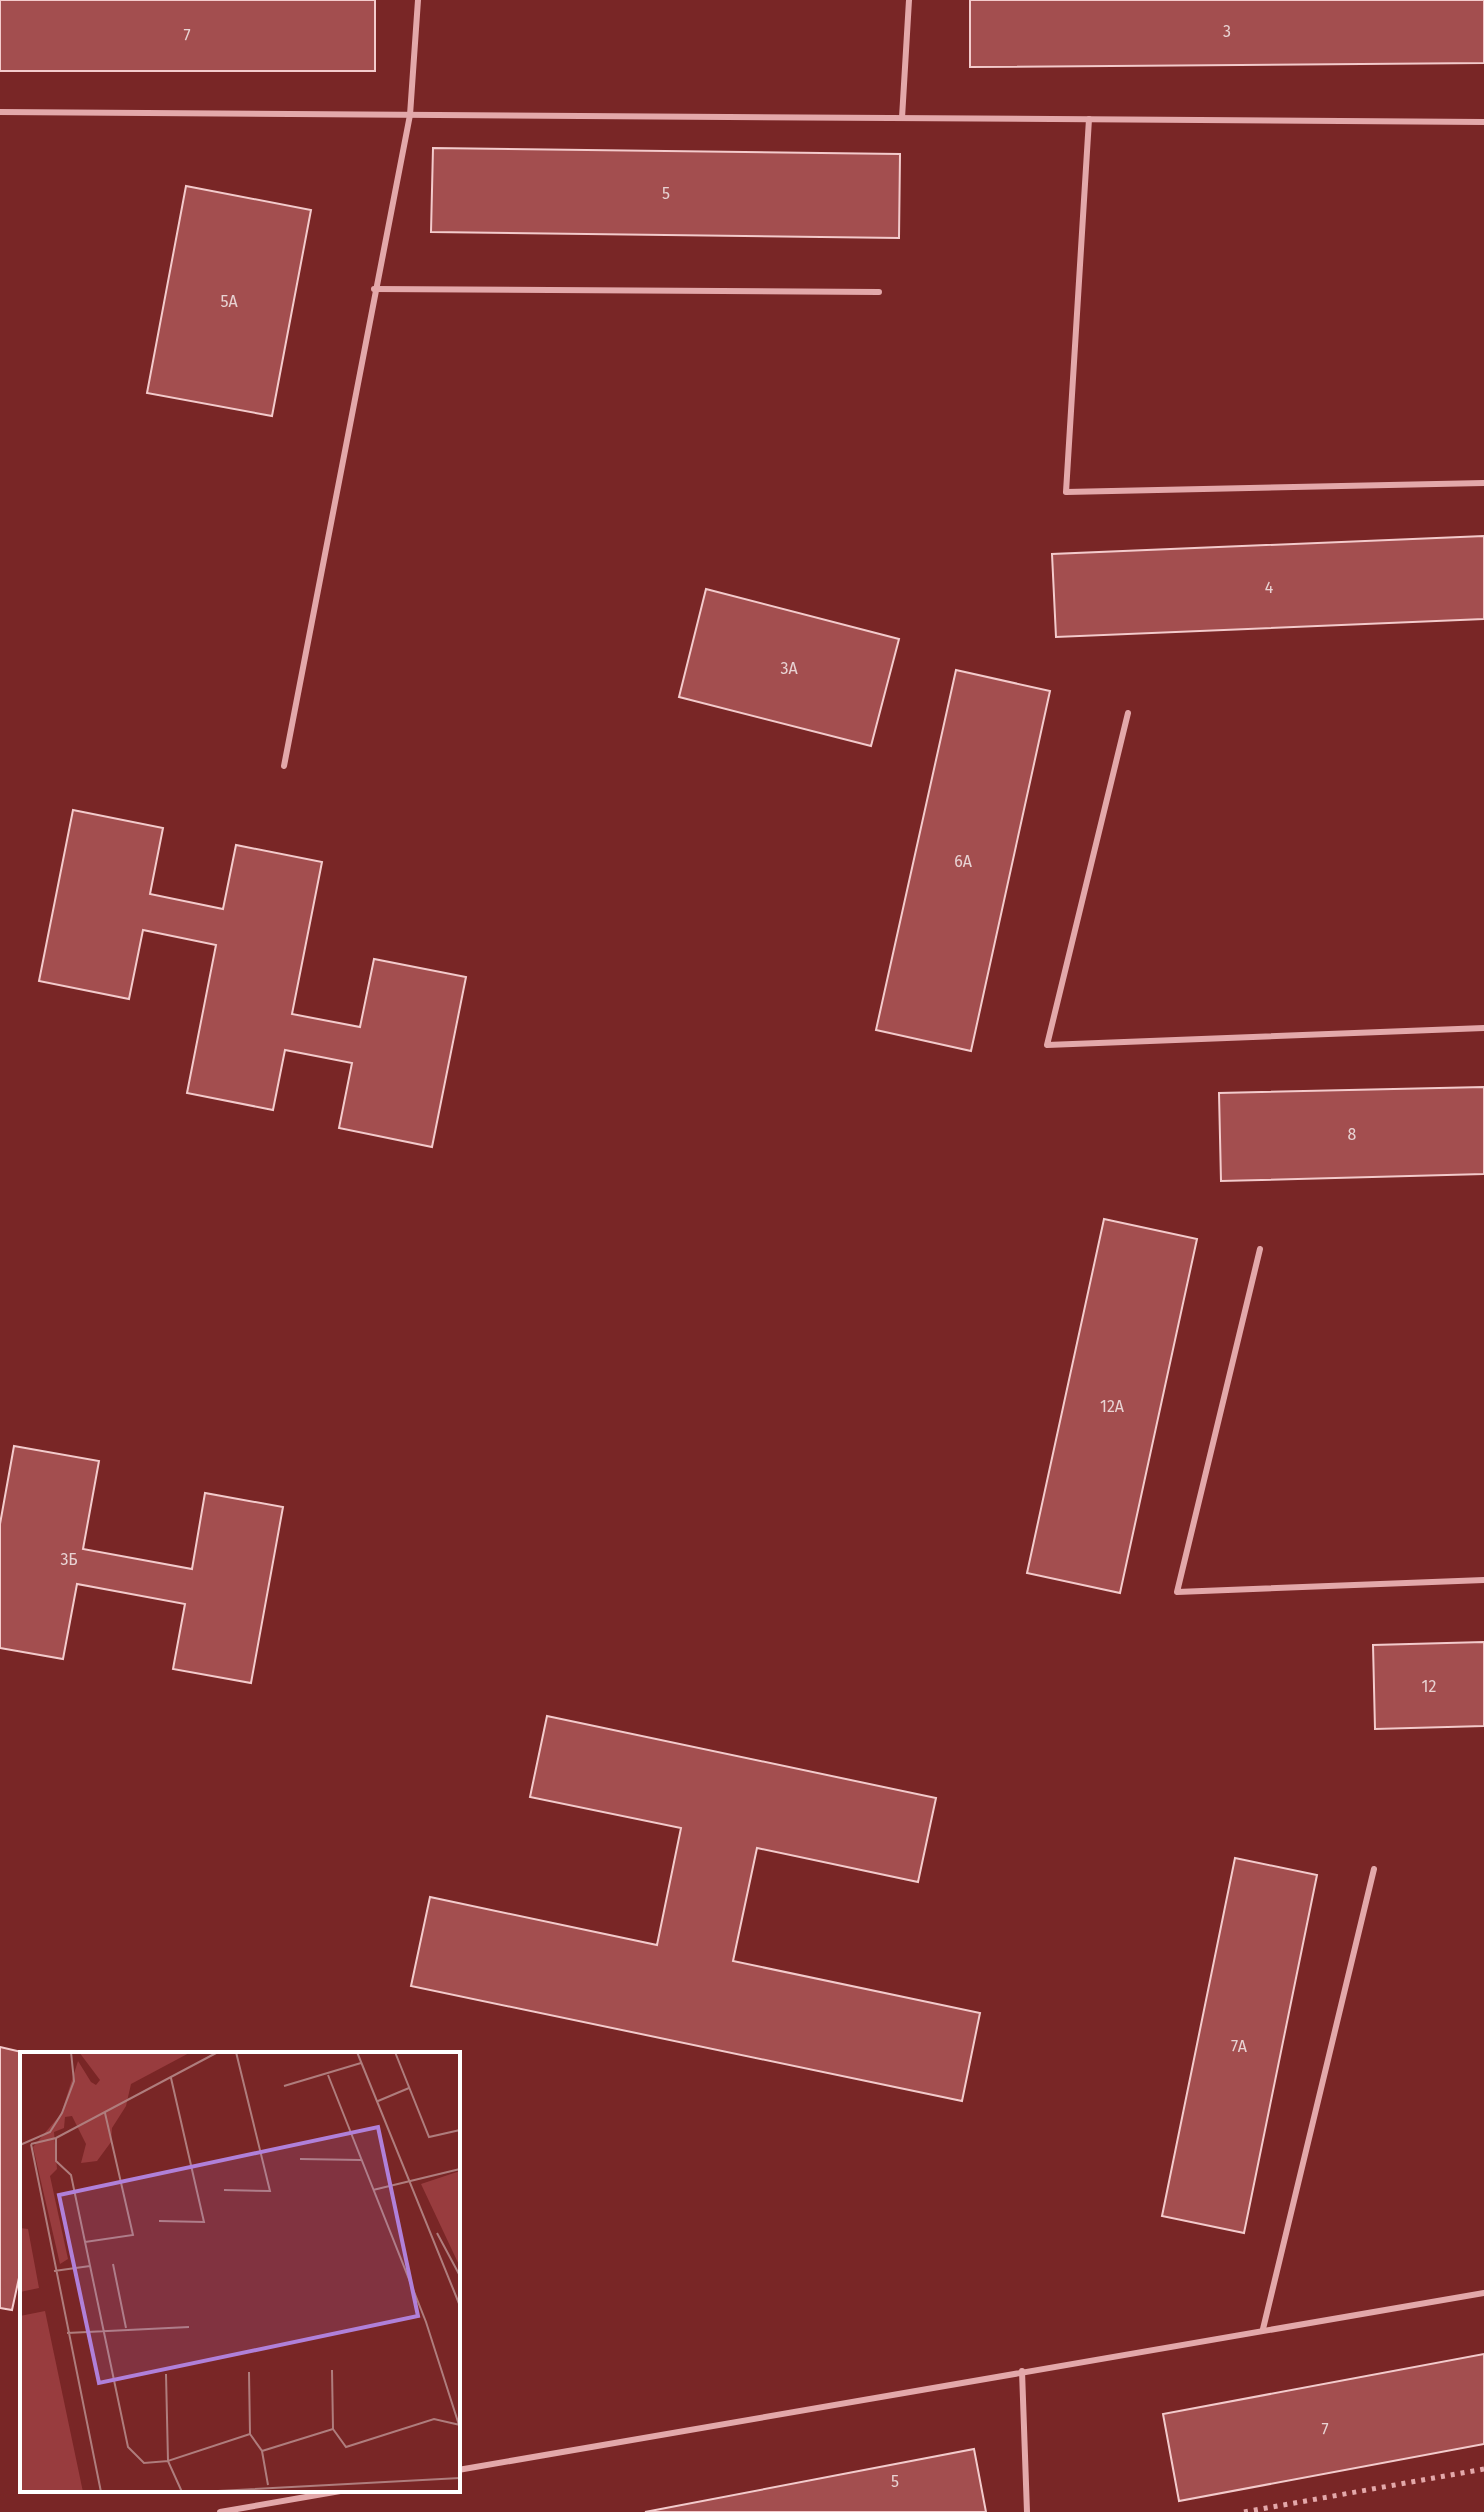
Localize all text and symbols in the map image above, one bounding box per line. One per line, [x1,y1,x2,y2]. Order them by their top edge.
house number: 3 [1223,22,1231,41]
house number: 7 [183,26,191,45]
house number: 5 [662,184,670,203]
house number: 5А [220,292,238,311]
house number: 4 [1265,578,1274,597]
house number: 3А [780,659,798,678]
house number: 6А [954,852,973,871]
house number: 8 [1348,1125,1357,1144]
house number: 12А [1100,1397,1125,1416]
house number: 3Б [60,1550,78,1569]
house number: 12 [1422,1677,1436,1696]
house number: 7А [1231,2037,1248,2056]
inset map [20,2052,460,2492]
house number: 7 [1321,2420,1329,2439]
house number: 5 [891,2472,899,2491]

